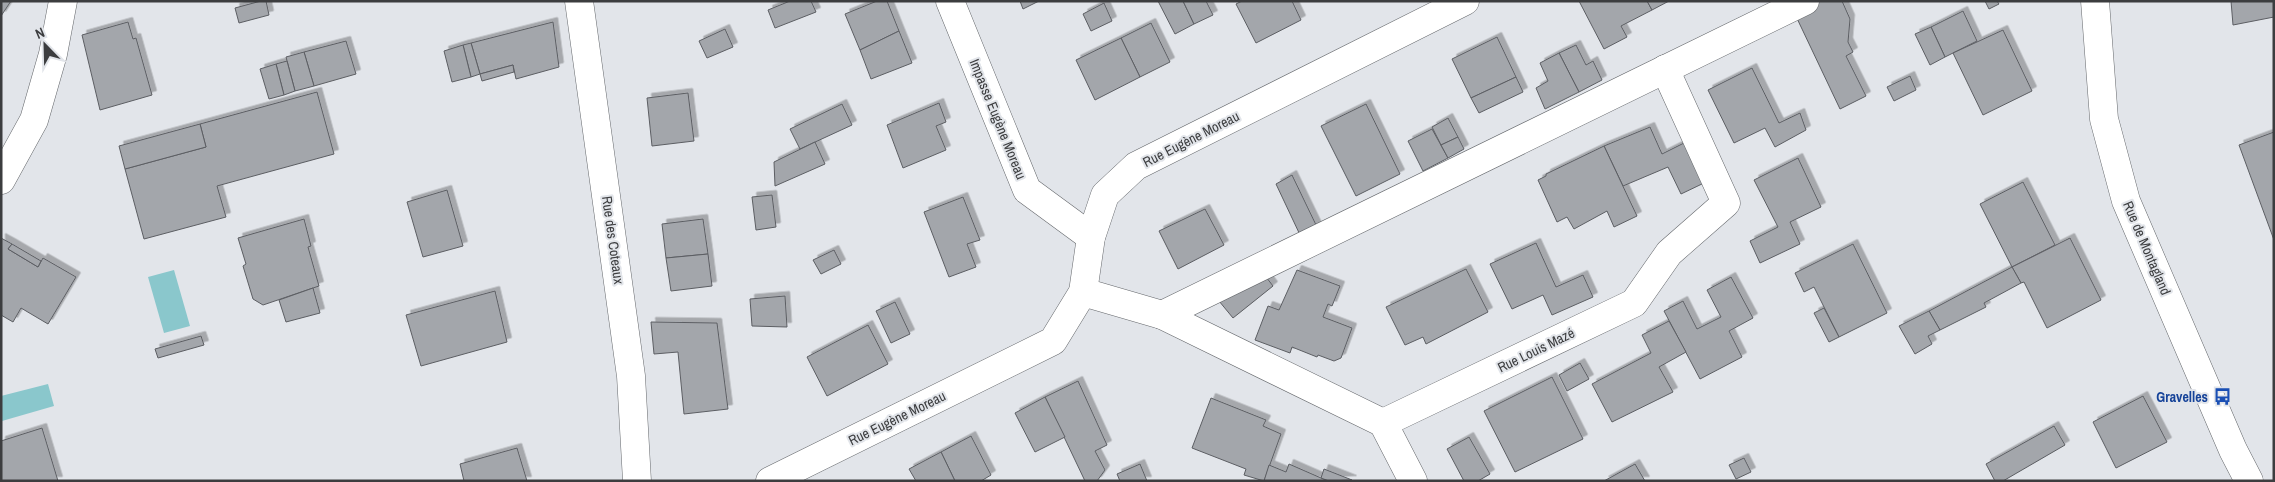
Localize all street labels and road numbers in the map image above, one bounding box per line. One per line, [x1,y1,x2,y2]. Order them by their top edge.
street label: Impasse Eugène Moreau [966,56,1030,182]
street label: Rue Eugène Moreau [1140,107,1242,171]
street label: Rue des Coteaux [598,195,628,285]
street label: Rue de Montagland [2119,198,2175,298]
street label: Rue Louis Mazé [1494,324,1578,376]
street label: Rue Eugène Moreau [845,387,949,449]

